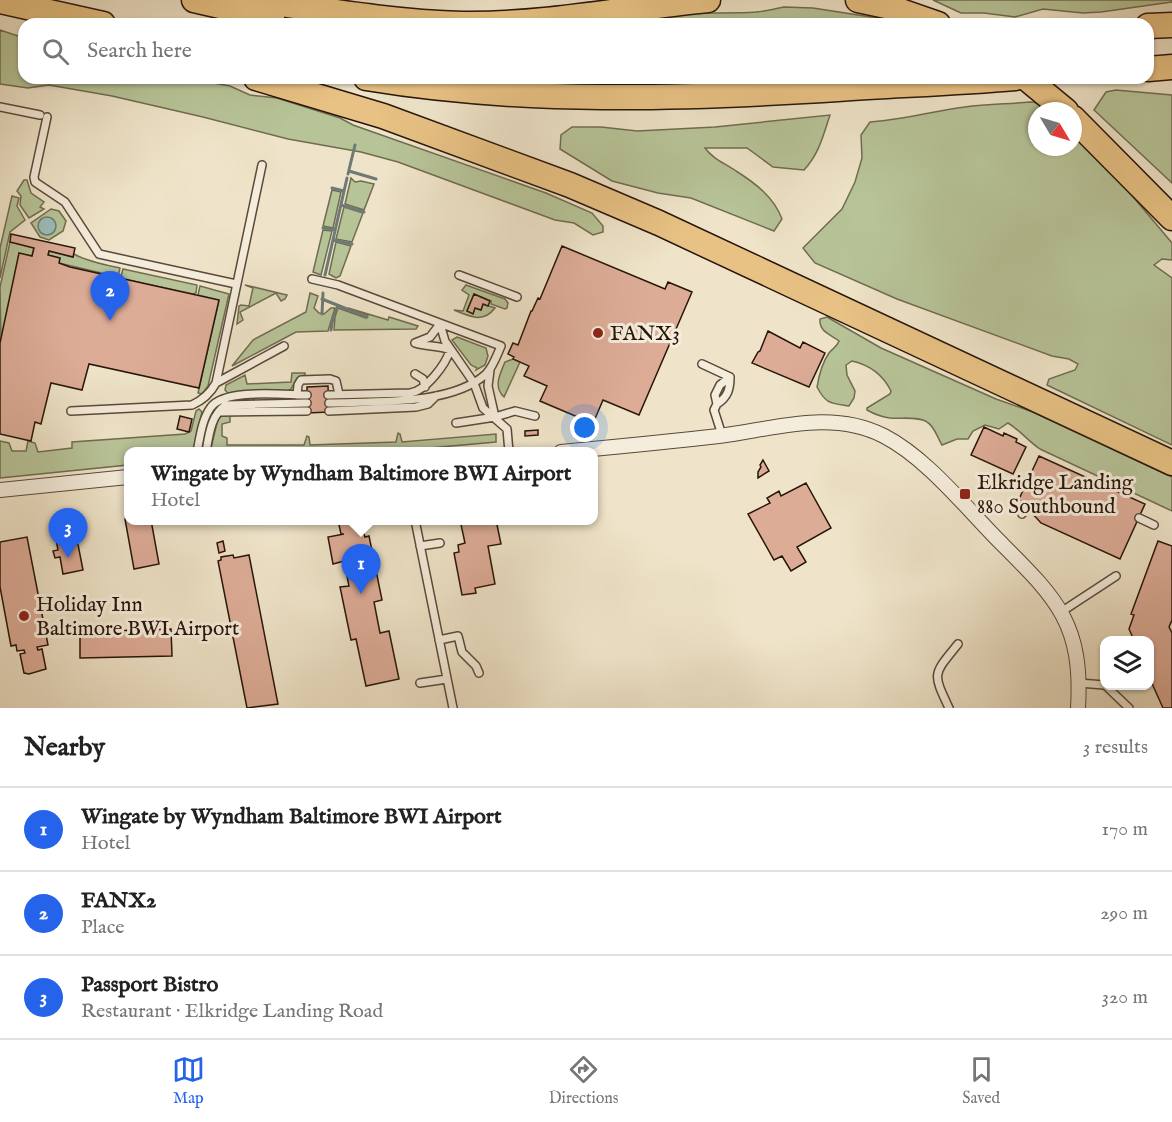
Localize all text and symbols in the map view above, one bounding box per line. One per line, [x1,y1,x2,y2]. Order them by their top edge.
search box [18,18,1154,84]
icon: search [39,35,72,68]
text: Search here [87,37,192,65]
north arrow [1028,102,1082,156]
pin: 2 [90,272,130,321]
place label: FANX3 [610,321,680,348]
marker: FANX3 [591,326,605,340]
your location [570,413,599,442]
popup [124,447,598,525]
text: Wingate by Wyndham Baltimore BWI Airport [151,460,571,488]
place label: Elkridge Landing 880 Southbound [977,470,1134,521]
marker: Elkridge Landing 880 Southbound [958,487,972,501]
text: Hotel [151,488,200,513]
pin: 3 [48,508,88,558]
pin: 1 [342,544,380,594]
place label: Holiday Inn Baltimore BWI Airport [36,592,239,643]
marker: Holiday Inn Baltimore BWI Airport [17,609,31,623]
map controls [1100,636,1154,690]
button: layers [1100,636,1154,690]
text: Nearby [24,731,105,764]
text: 3 results [1083,735,1148,760]
text: Wingate by Wyndham Baltimore BWI Airport [81,803,502,831]
text: 1 [40,817,47,842]
text: 170 m [1102,817,1148,842]
text: Hotel [81,831,130,856]
text: FANX2 [81,887,156,915]
text: 2 [39,901,48,926]
text: 290 m [1100,901,1148,926]
text: Place [81,915,124,940]
text: Passport Bistro [81,971,218,999]
text: 3 [40,985,47,1010]
text: 320 m [1102,985,1148,1010]
text: Restaurant · Elkridge Landing Road [81,999,383,1024]
tab: Map [172,1053,205,1109]
tab: Directions [549,1053,618,1109]
tab: Saved [962,1053,1000,1109]

